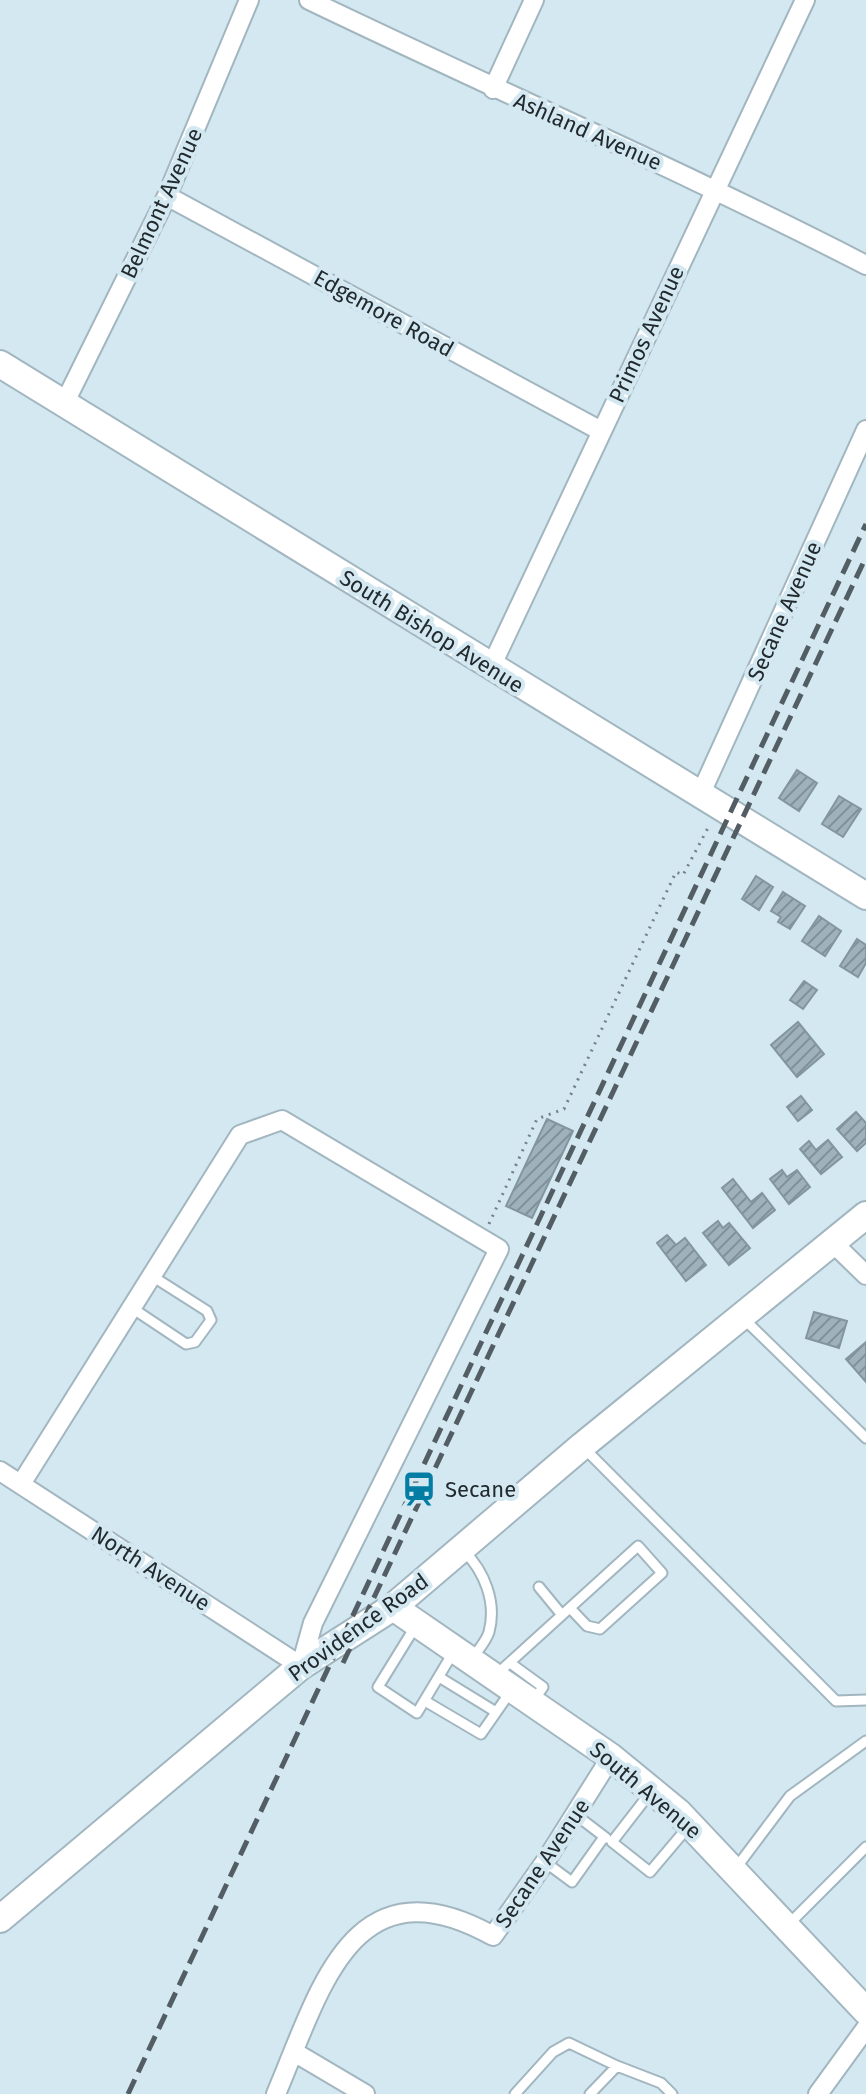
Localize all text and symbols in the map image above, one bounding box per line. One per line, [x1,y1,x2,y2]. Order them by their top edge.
street label: Ashland Avenue [510,87,666,176]
street label: Belmont Avenue [115,124,208,283]
street label: Primos Avenue [603,261,690,407]
street label: Edgemore Road [309,264,458,363]
street label: Secane Avenue [742,537,827,685]
street label: South Bishop Avenue [335,564,529,699]
station icon: Secane [400,1470,438,1508]
place label: Secane [445,1476,516,1503]
street label: North Avenue [86,1520,215,1617]
street label: Providence Road [283,1568,434,1687]
street label: South Avenue [584,1736,707,1845]
street label: Secane Avenue [489,1794,596,1933]

